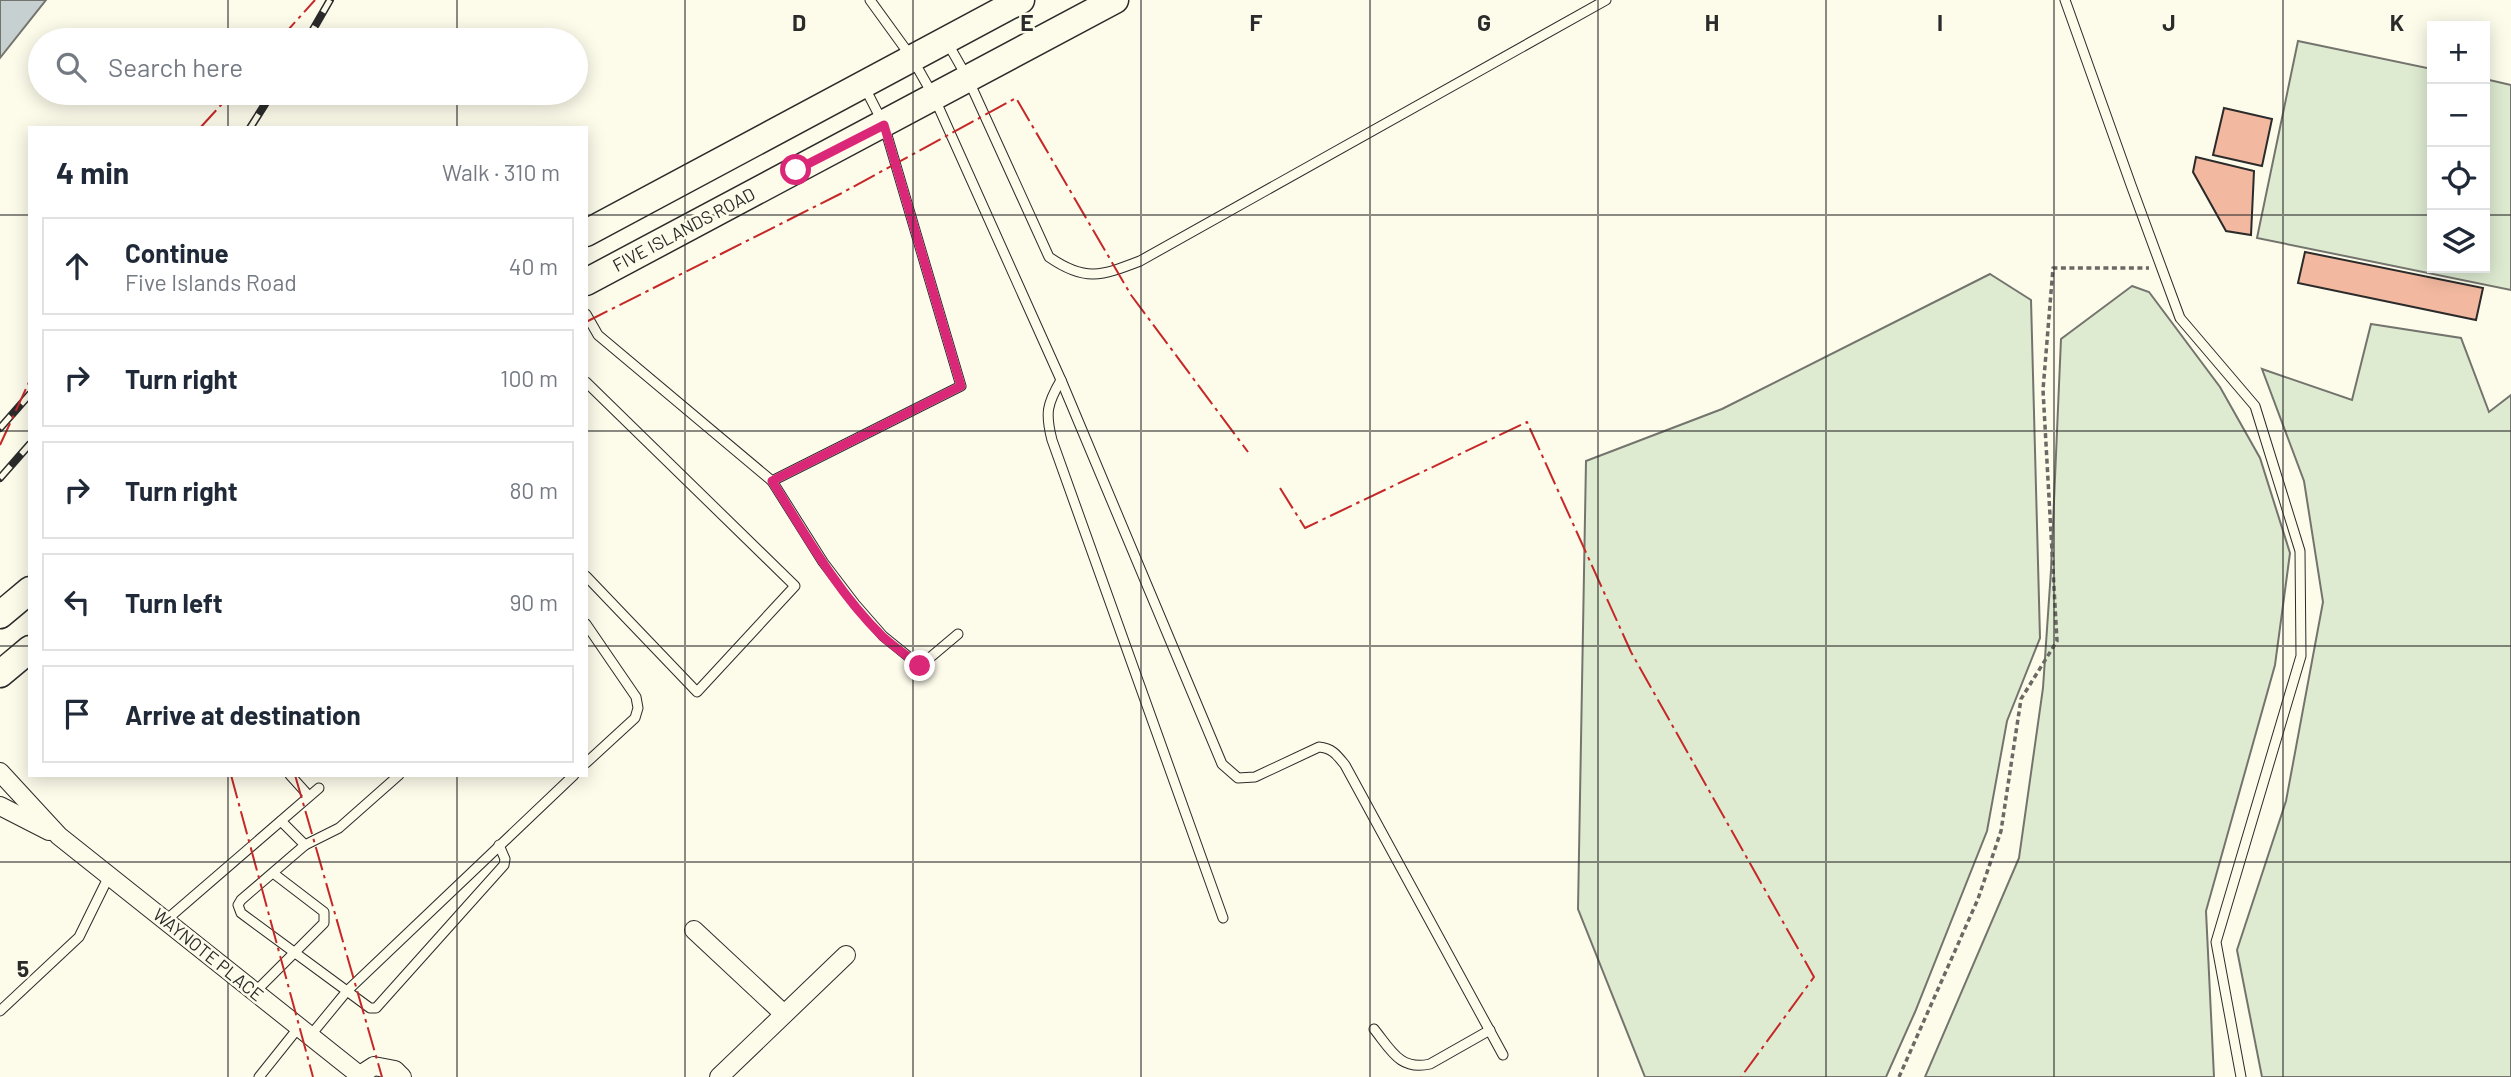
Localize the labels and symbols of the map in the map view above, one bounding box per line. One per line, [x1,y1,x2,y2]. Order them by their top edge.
text: D [792,8,806,36]
text: E [1020,8,1034,36]
text: F [1250,8,1263,36]
text: G [1477,8,1491,36]
text: H [1705,8,1719,36]
text: I [1937,8,1943,36]
text: J [2162,8,2176,36]
text: K [2390,8,2404,36]
route start [780,154,811,185]
street label: FIVE ISLANDS ROAD [609,182,759,276]
route end [904,650,935,681]
street label: WAYNOTE PLACE [149,903,268,1006]
text: 5 [17,954,29,982]

